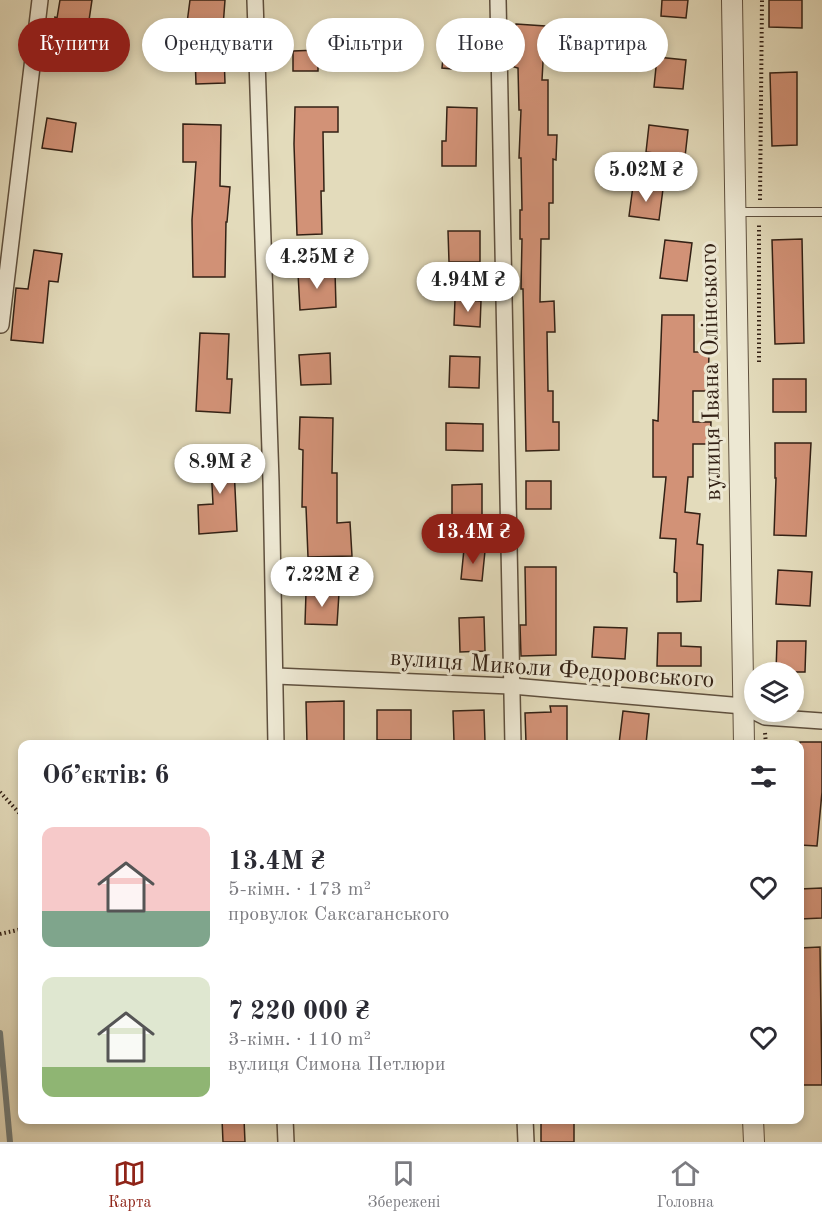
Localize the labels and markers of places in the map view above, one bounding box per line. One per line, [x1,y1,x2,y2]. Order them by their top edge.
pin: 5.02M ₴ [591,152,701,203]
pin: 4.25M ₴ [262,239,372,290]
pin: 4.94M ₴ [413,262,523,313]
pin: 8.9M ₴ [171,444,269,495]
pin: 13.4M ₴ [418,514,528,565]
pin: 7.22M ₴ [267,557,377,608]

